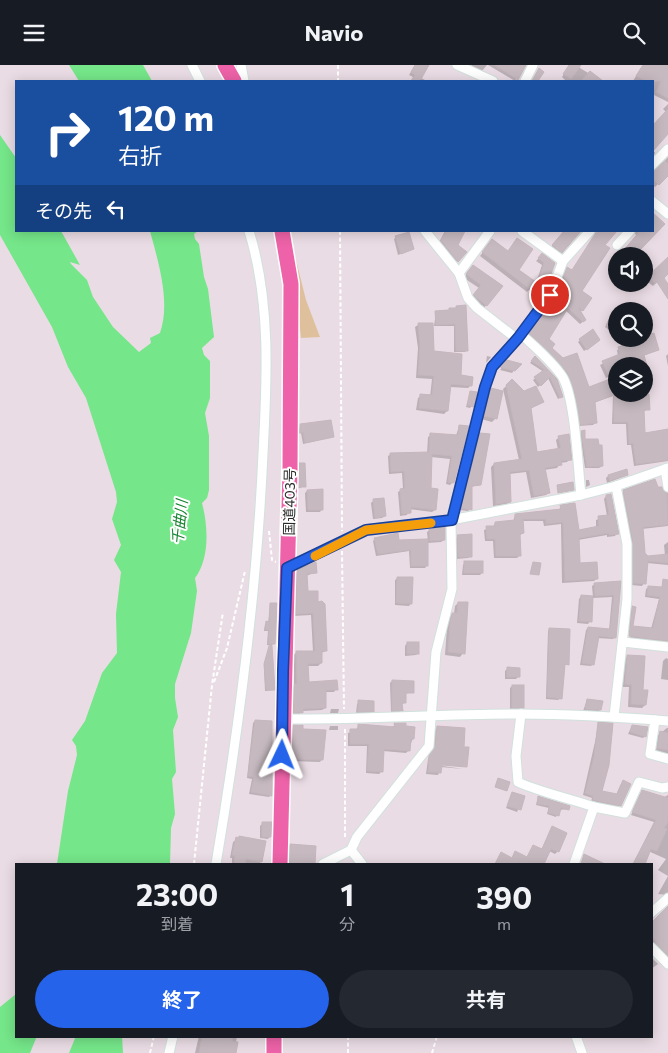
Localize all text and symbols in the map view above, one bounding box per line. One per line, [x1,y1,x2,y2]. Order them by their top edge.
icon: menu [20,19,48,47]
text: Navio [304,19,364,46]
icon: search [620,19,648,47]
text: 120 m [118,95,214,138]
icon: right [35,100,100,165]
text: 右折 [118,142,162,169]
icon: left [102,195,130,223]
text: その先 [35,199,92,222]
map controls [608,247,653,402]
button: sound [608,247,653,292]
pin [529,274,571,316]
icon: arrive [536,281,564,309]
button: search [608,302,653,347]
button: layers [608,357,653,402]
street label: 国道403号 [280,468,298,536]
water label: 千曲川 [168,497,191,545]
position arrow [255,728,307,780]
text: 23:00 [136,875,218,912]
text: 1 [340,875,354,912]
text: 390 [476,878,532,915]
text: 到着 [161,914,193,933]
text: 分 [339,914,355,933]
text: m [497,914,511,933]
button: 終了 [35,970,329,1028]
button: 共有 [339,970,633,1028]

